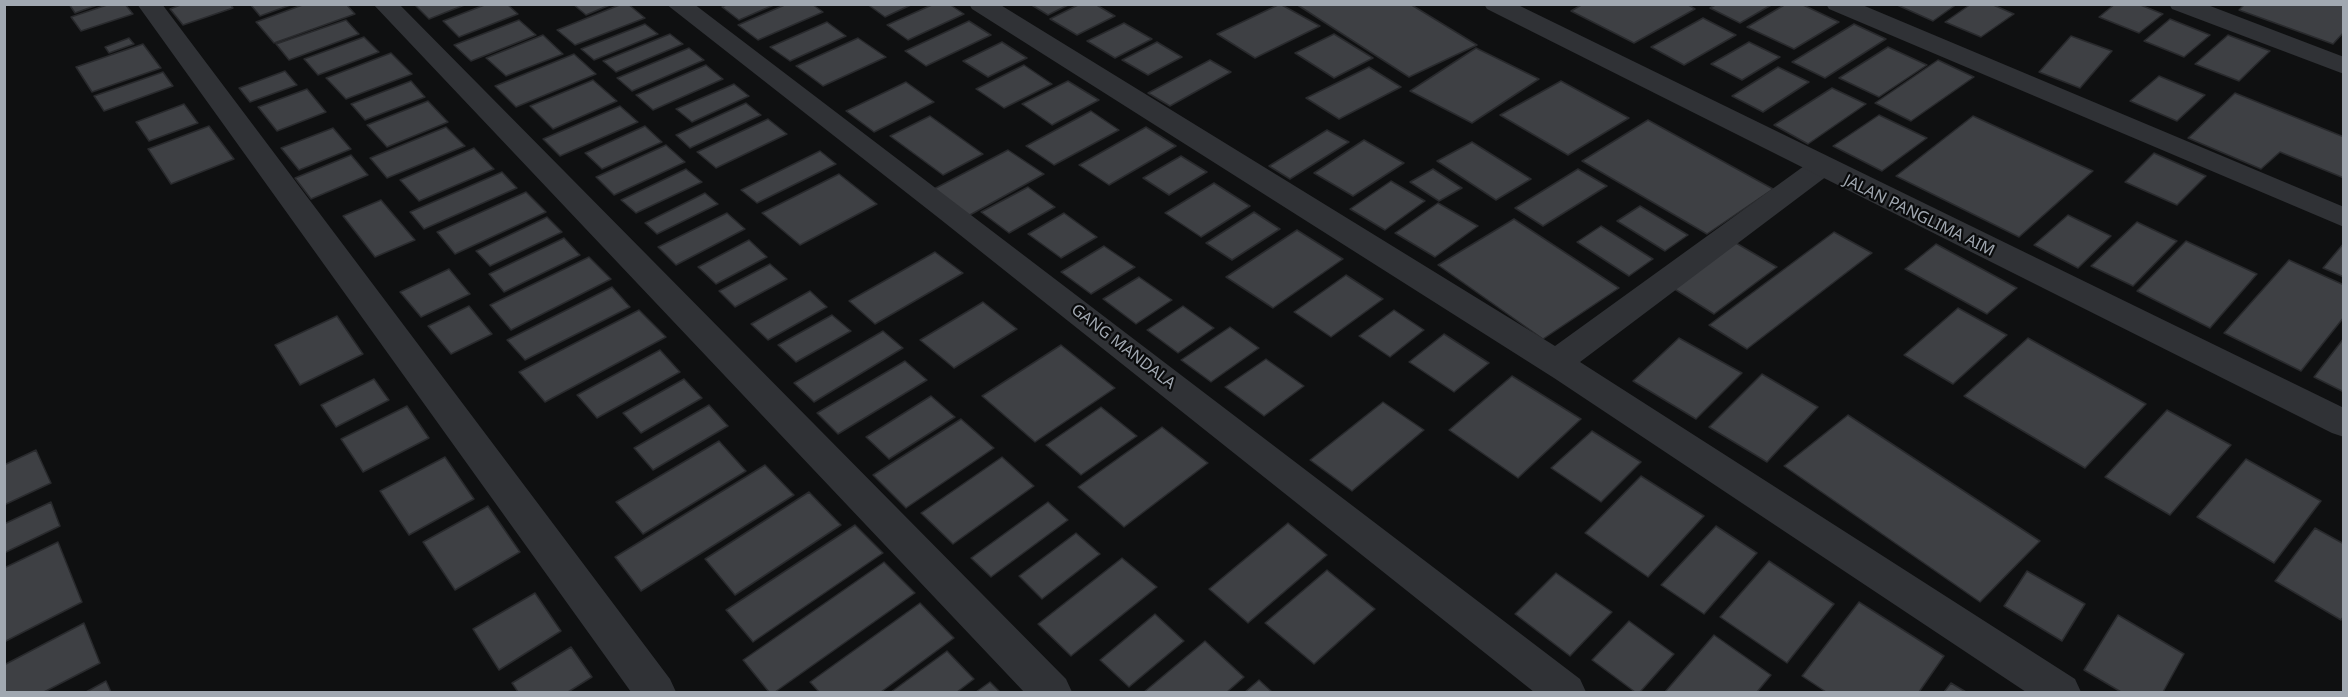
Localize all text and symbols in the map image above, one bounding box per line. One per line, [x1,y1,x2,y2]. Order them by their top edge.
street label: JALAN PANGLIMA AIM [1841,171,1997,261]
street label: GANG MANDALA [1067,300,1179,394]

